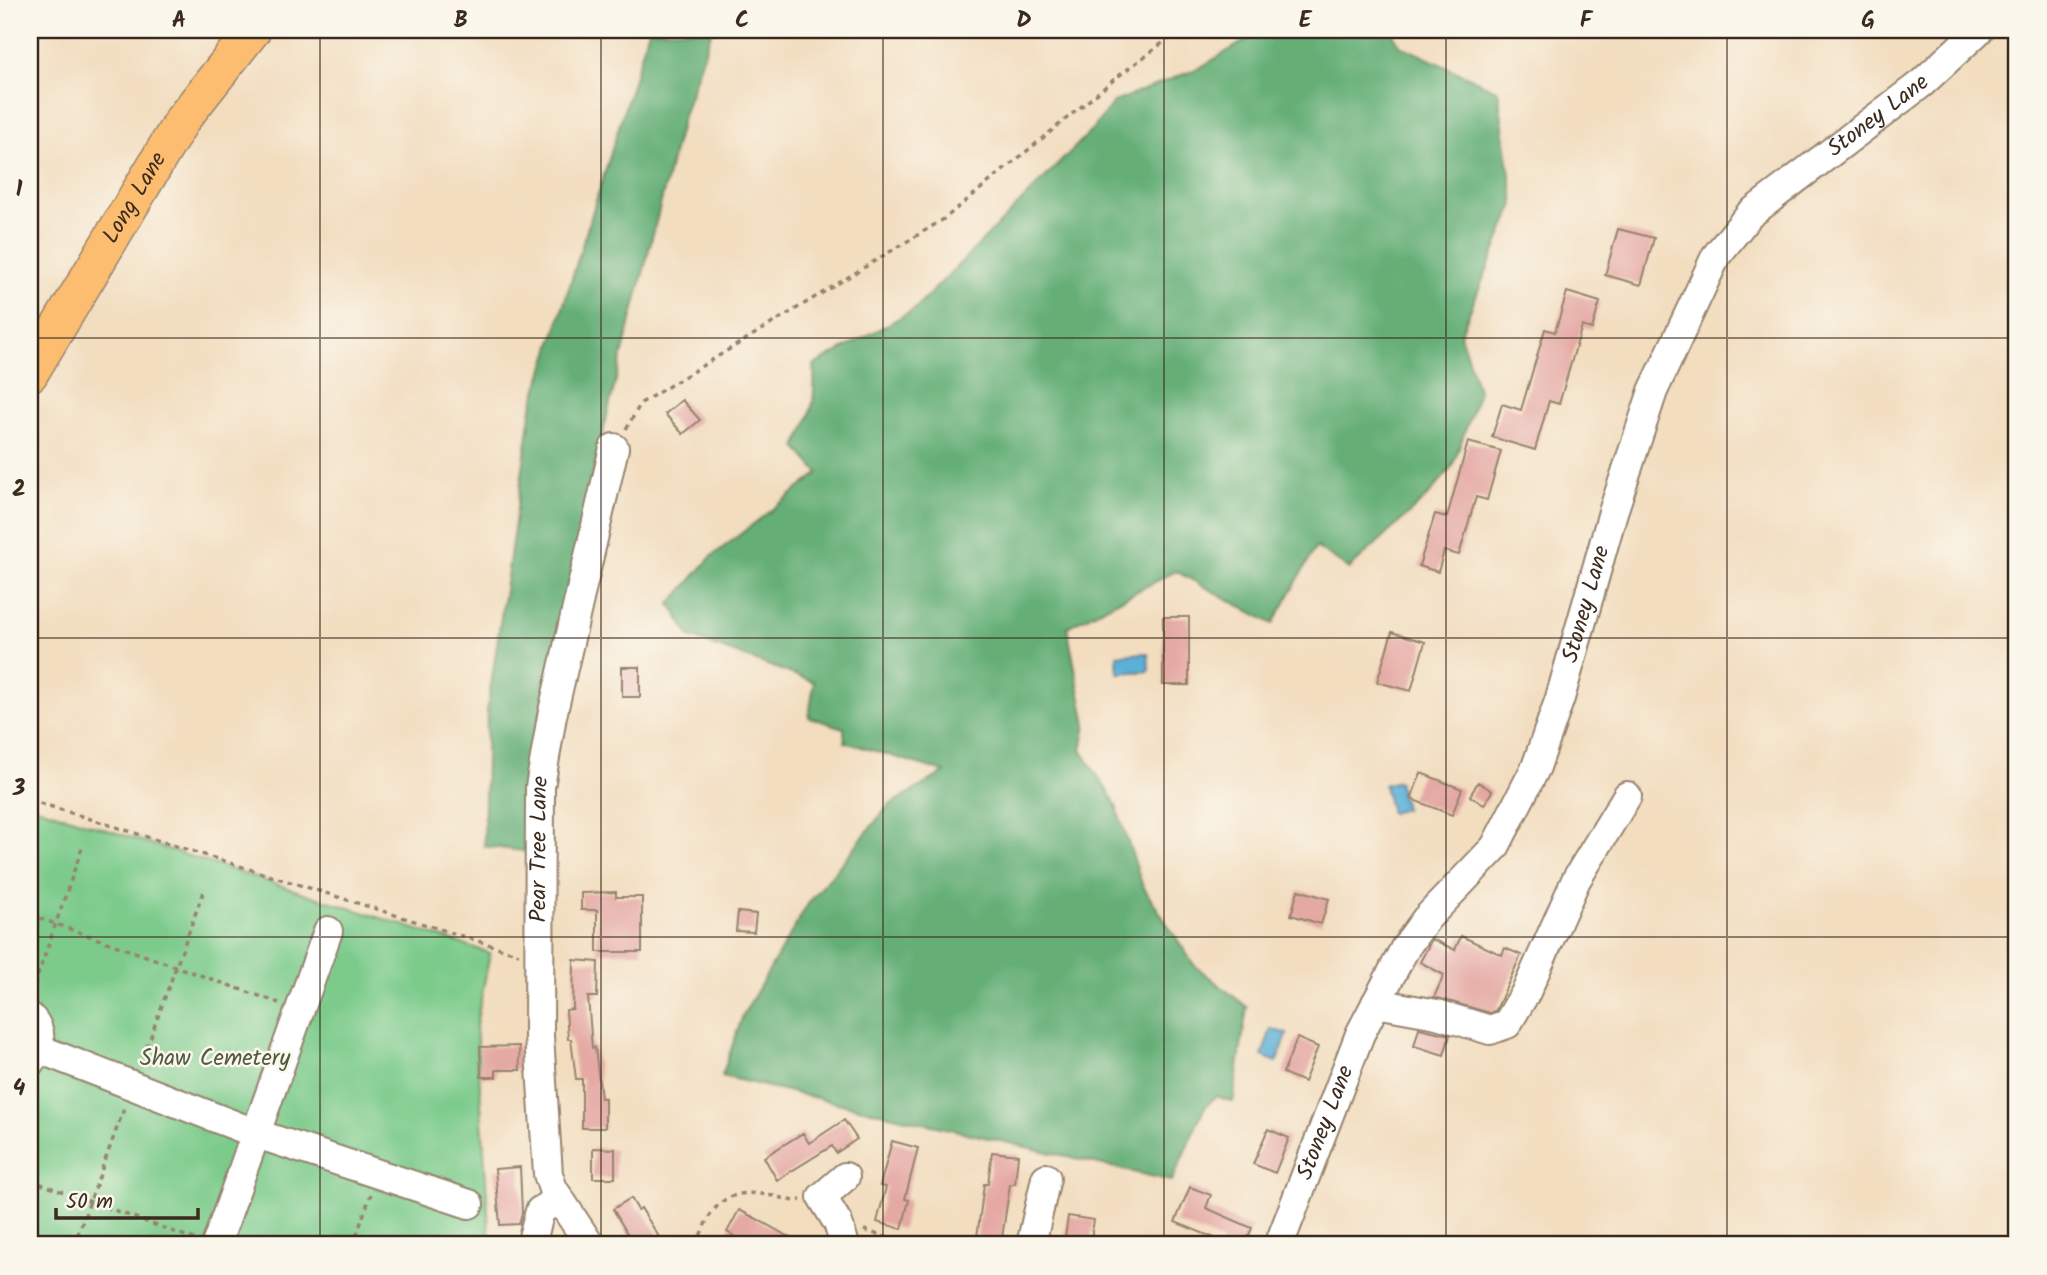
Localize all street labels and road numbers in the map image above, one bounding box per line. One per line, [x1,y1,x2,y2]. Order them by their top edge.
street label: Stoney Lane [1820,66,1938,167]
street label: Long Lane [94,145,177,251]
street label: Stoney Lane [1553,542,1620,667]
street label: Pear Tree Lane [521,773,560,922]
street label: Stoney Lane [1288,1060,1364,1185]

